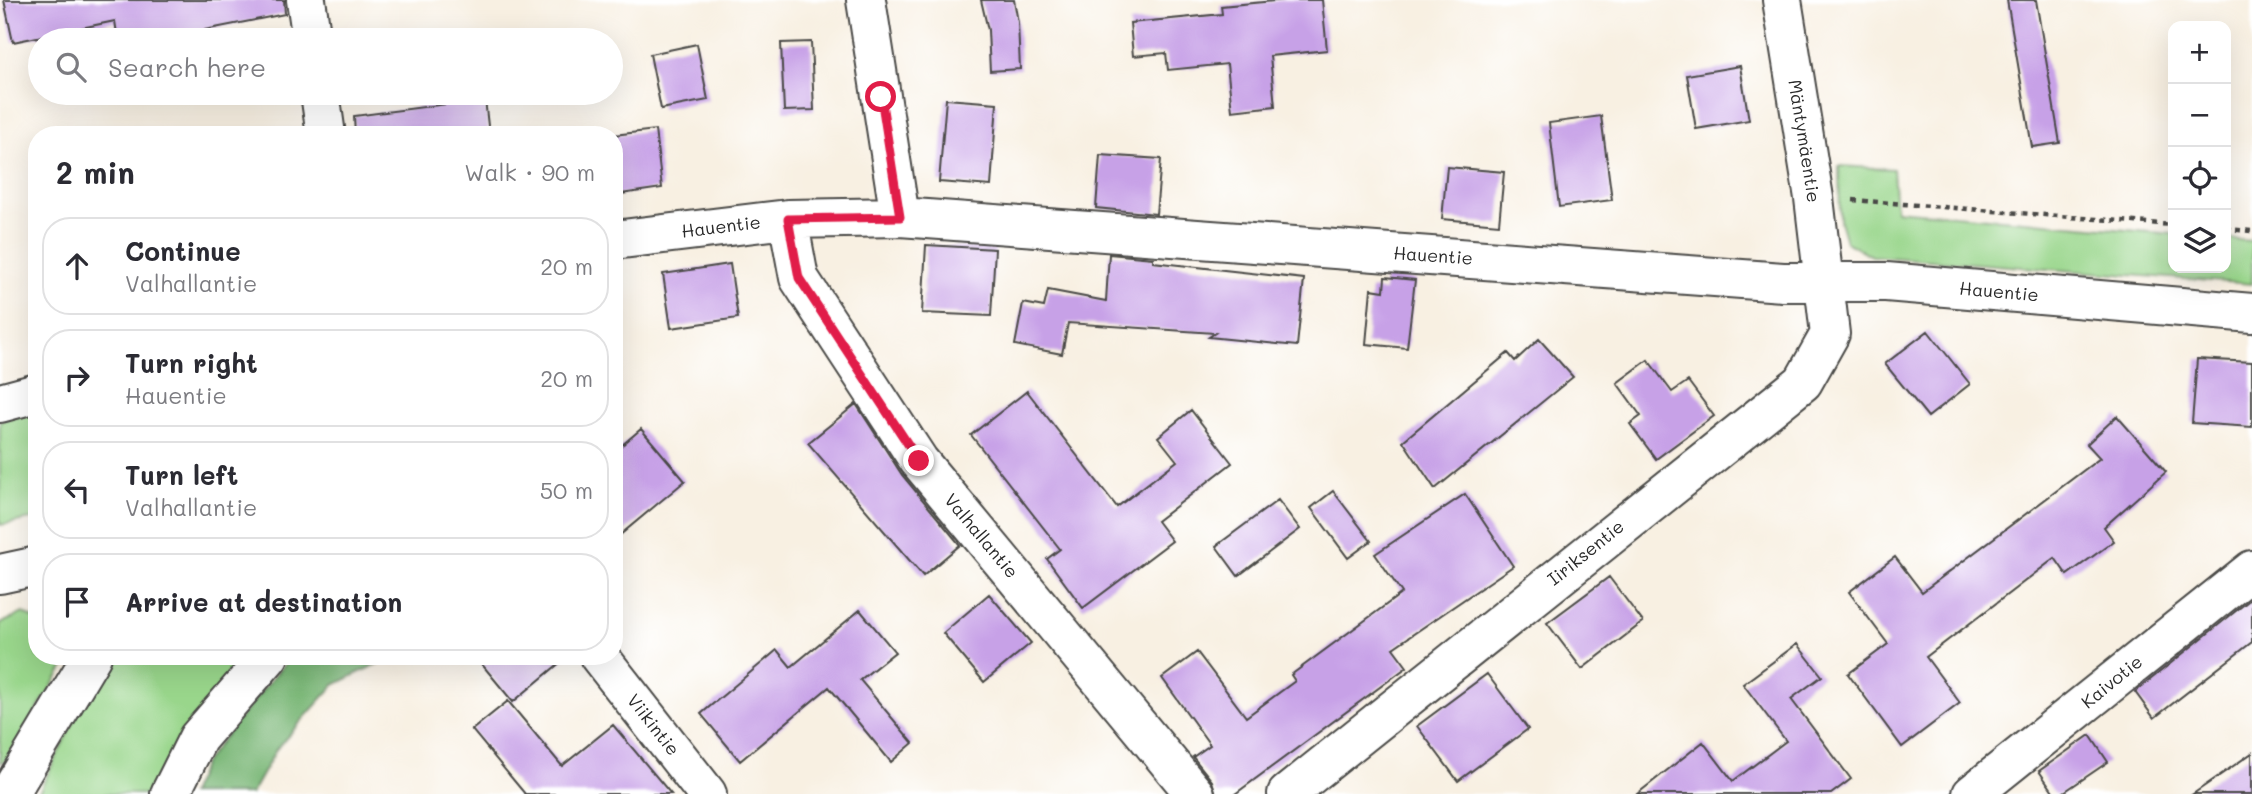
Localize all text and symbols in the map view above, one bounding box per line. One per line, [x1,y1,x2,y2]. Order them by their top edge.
map controls [2168,21,2231,273]
button: + [2168,21,2231,84]
search box [28,28,623,105]
icon: search [52,48,90,86]
text: Search here [108,50,266,84]
street label: Mäntymäentie [1783,78,1827,204]
route start [865,81,896,112]
button: − [2168,84,2231,147]
button: locate [2168,147,2231,210]
text: 2 min [56,152,135,192]
text: Walk · 90 m [464,157,595,187]
street label: Hauentie [680,209,762,243]
button: layers [2168,210,2231,273]
text: Continue [125,234,241,268]
street label: Hauentie [1393,240,1474,270]
icon: ahead [58,247,96,285]
text: 20 m [540,251,593,281]
text: Valhallantie [125,268,257,298]
street label: Hauentie [1958,276,2040,306]
text: Turn right [125,346,258,380]
icon: right [58,359,96,397]
text: 20 m [540,363,593,393]
text: Hauentie [125,380,227,410]
route end [903,445,934,476]
text: Turn left [125,458,238,492]
icon: left [58,471,96,509]
text: 50 m [540,475,593,505]
street label: Valhallantie [939,488,1024,583]
text: Valhallantie [125,492,257,522]
street label: Iiriksentie [1542,514,1629,590]
icon: arrive [58,583,96,621]
text: Arrive at destination [125,585,402,619]
street label: Kaivotie [2076,649,2147,713]
street label: Viikintie [622,689,685,760]

